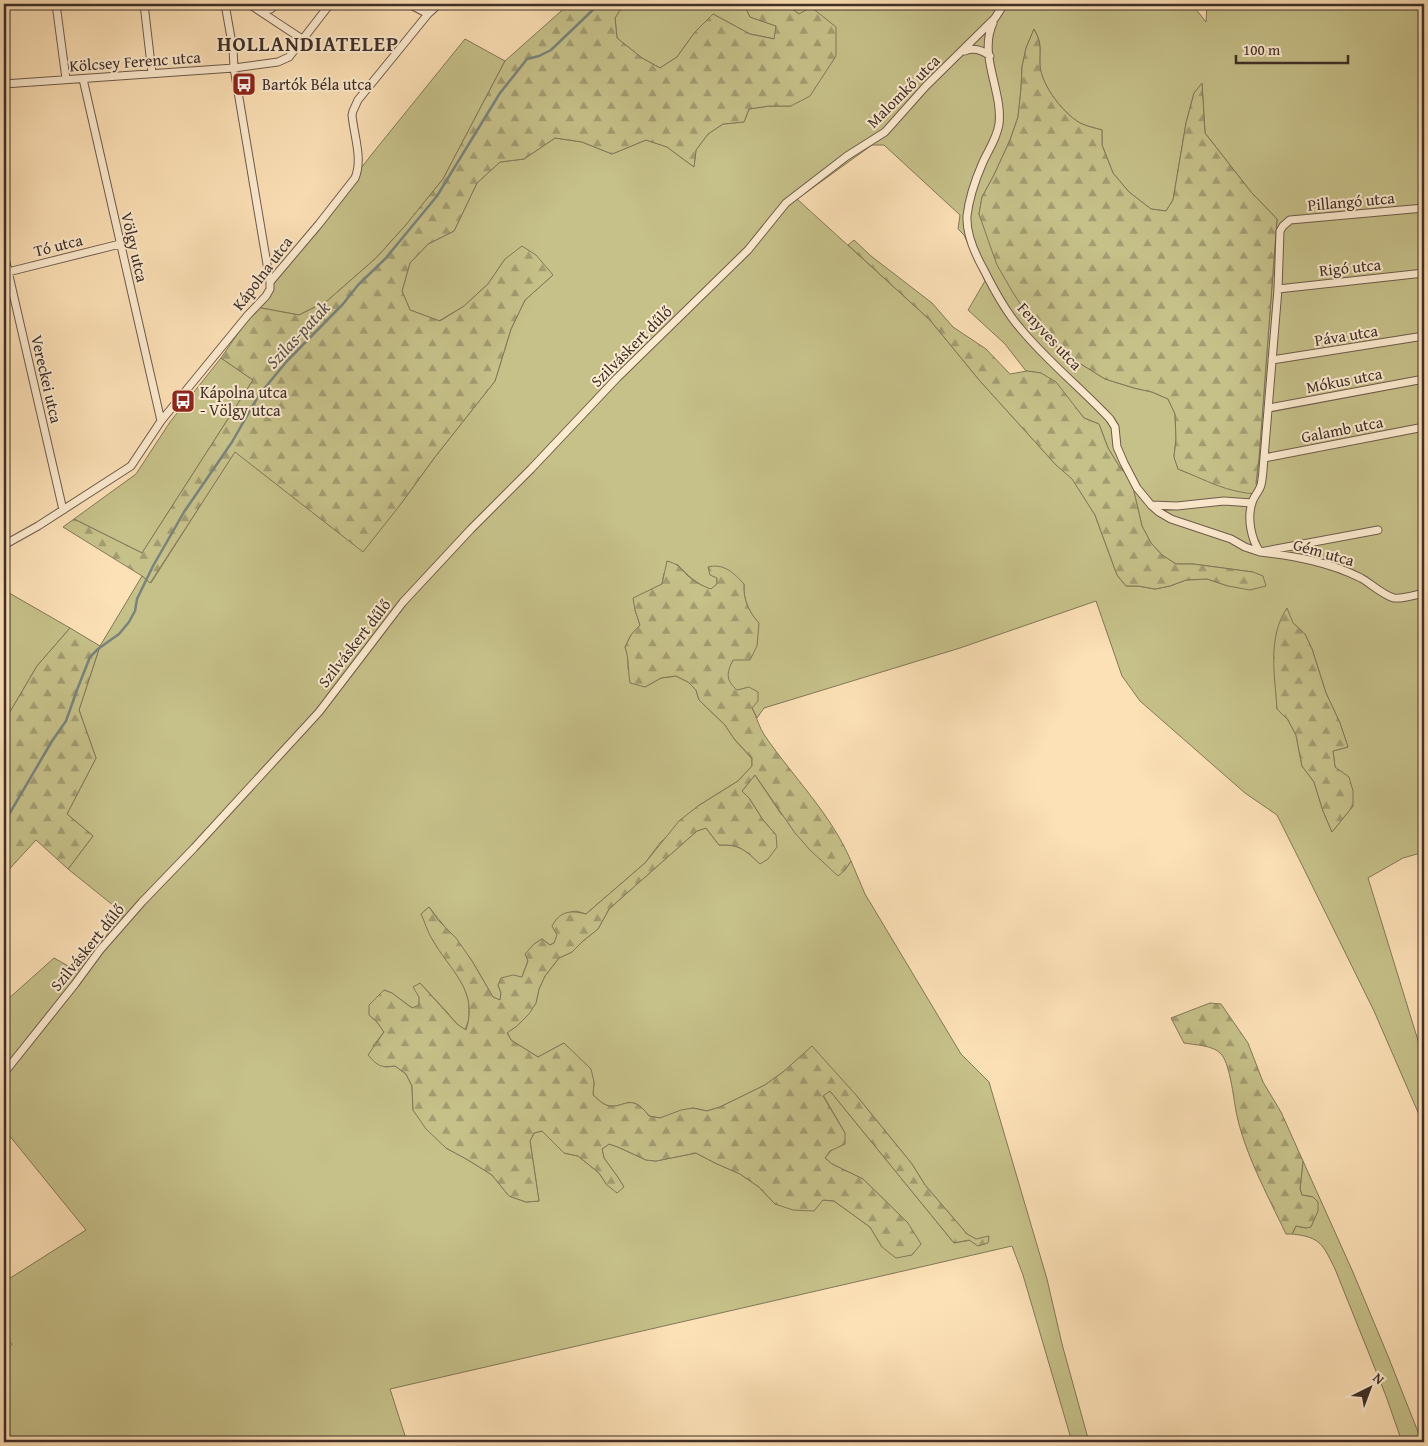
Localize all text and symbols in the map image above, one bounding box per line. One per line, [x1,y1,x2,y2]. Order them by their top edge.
district label: HOLLANDIATELEP [217,28,399,59]
scale bar [1236,32,1348,64]
text: 100 m [1243,39,1281,60]
street label: Kölcsey Ferenc utca [68,44,202,78]
street label: Malomkő utca [861,49,945,133]
bus stop icon: Bartók Béla utca [231,71,257,97]
place label: Bartók Béla utca [262,72,372,96]
street label: Pillangó utca [1307,185,1396,217]
street label: Völgy utca [115,209,155,285]
street label: Tó utca [31,227,85,263]
street label: Kápolna utca [226,231,298,315]
street label: Rigó utca [1318,252,1383,282]
water label: Szilas-patak [259,294,337,374]
street label: Fenyves utca [1012,297,1088,376]
street label: Szilváskert dűlő [585,300,677,392]
street label: Páva utca [1313,318,1380,352]
street label: Vereckei utca [25,332,69,426]
street label: Mókus utca [1304,361,1384,399]
place label: Kápolna utca - Völgy utca [200,380,288,422]
bus stop icon: Kápolna utca - Völgy utca [170,388,196,414]
street label: Galamb utca [1299,409,1385,449]
street label: Gém utca [1291,532,1358,572]
street label: Szilváskert dűlő [312,594,396,692]
street label: Szilváskert dűlő [44,898,130,996]
north arrow [1346,1364,1396,1414]
text: N [1369,1368,1389,1389]

